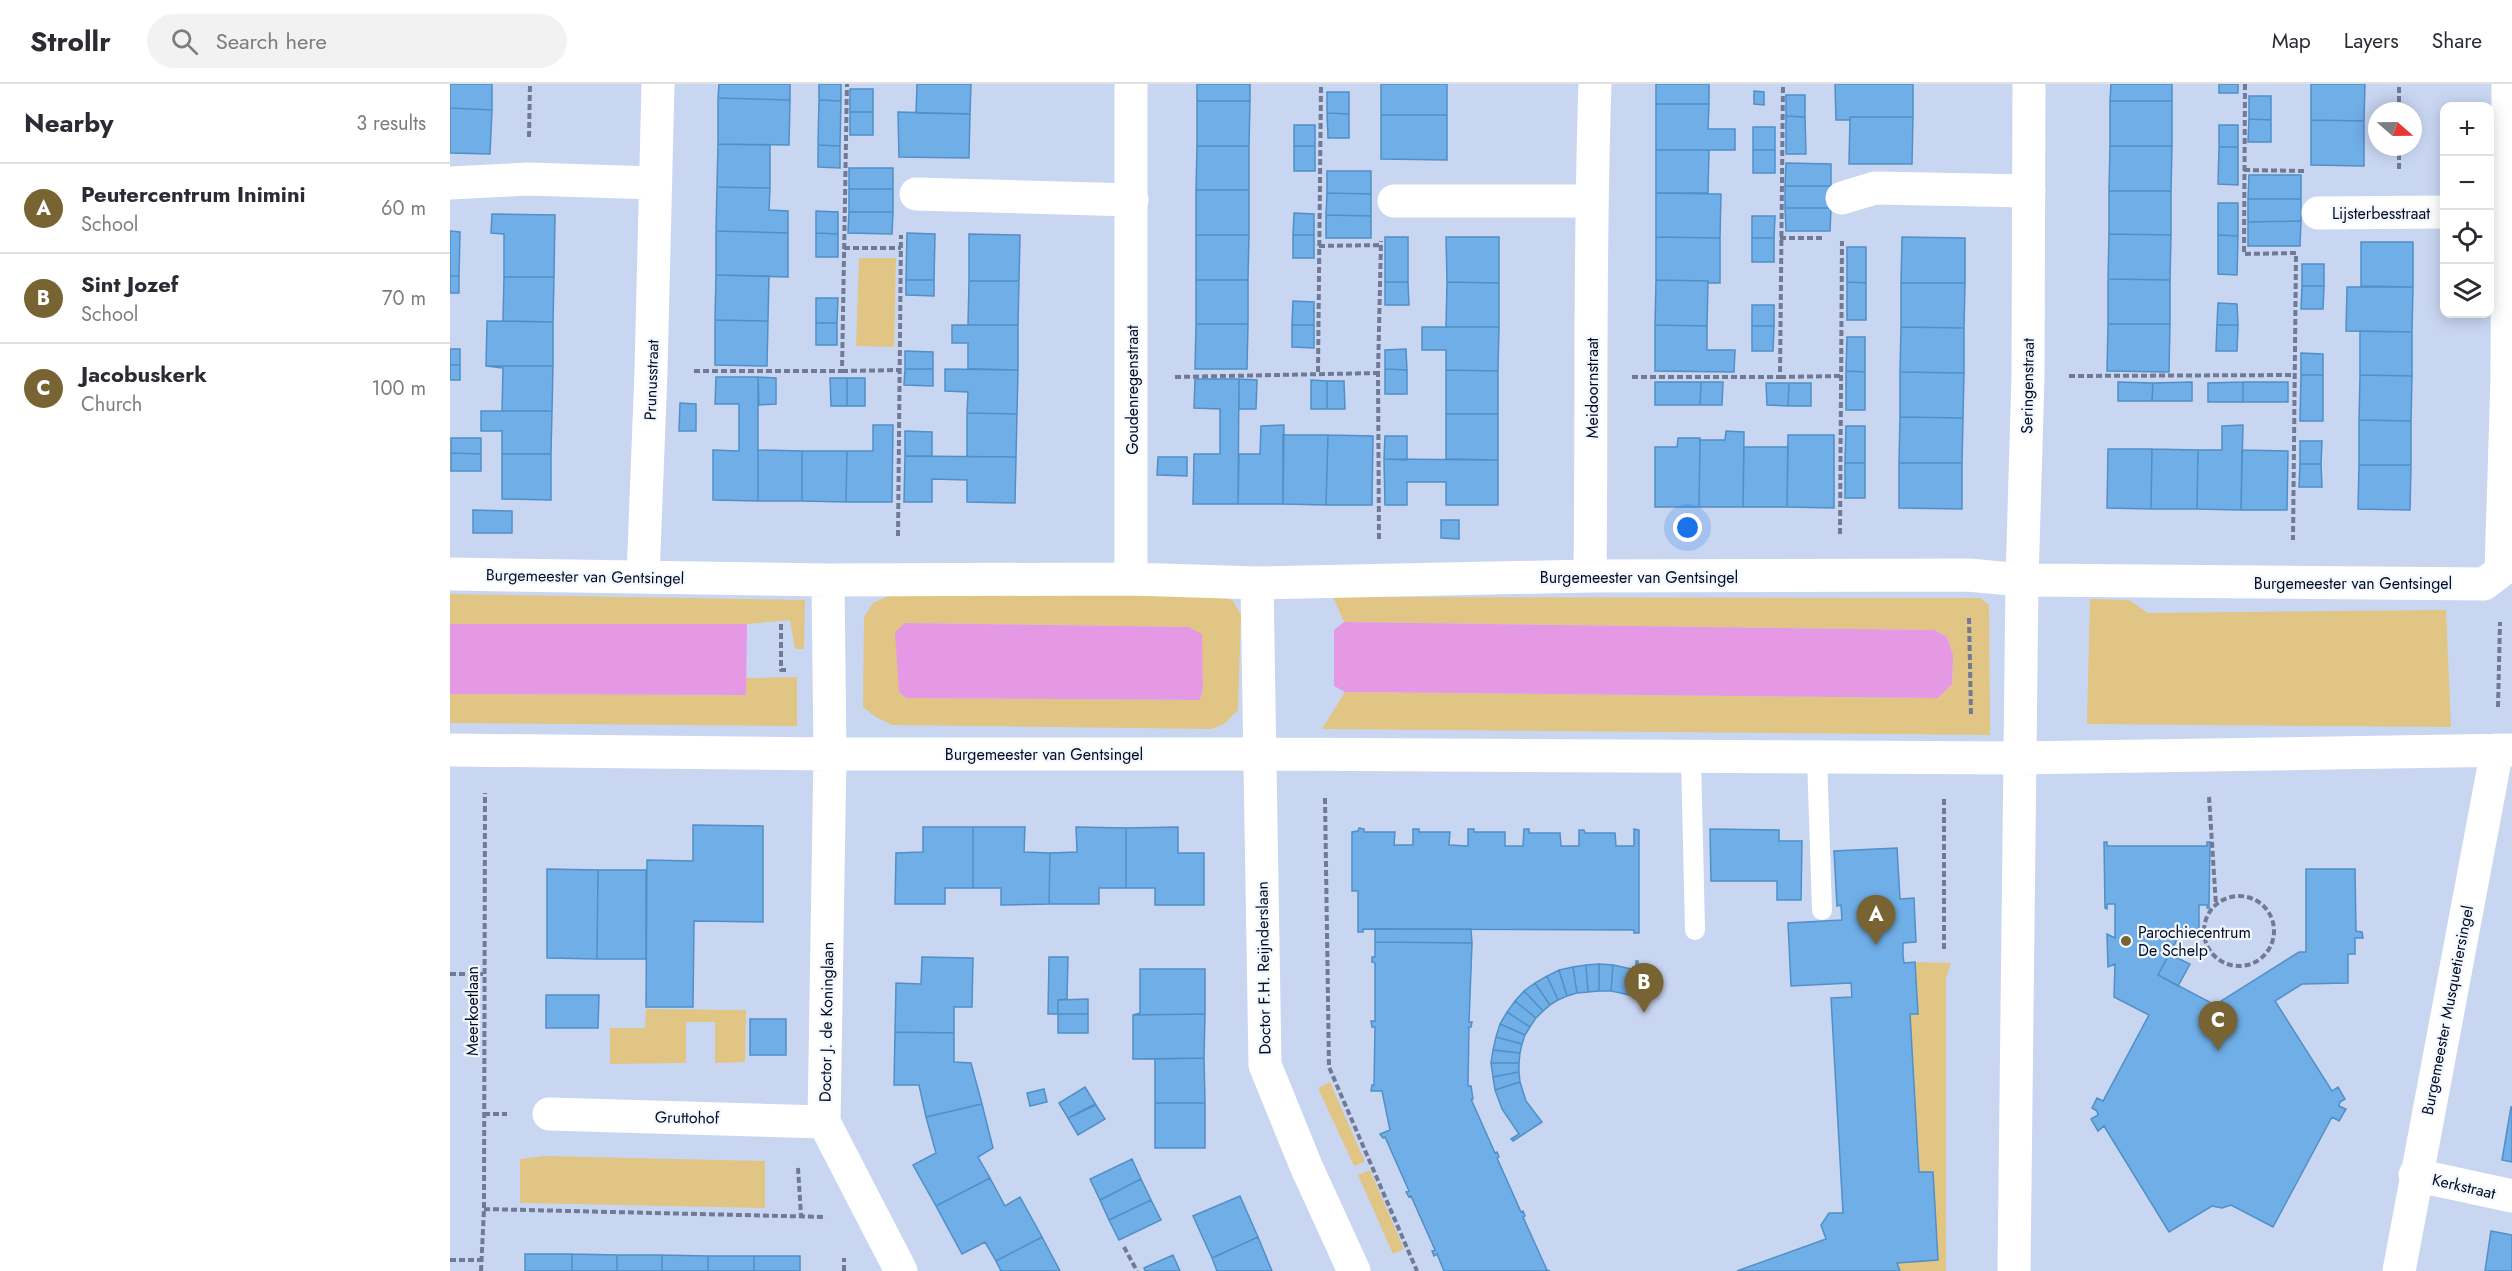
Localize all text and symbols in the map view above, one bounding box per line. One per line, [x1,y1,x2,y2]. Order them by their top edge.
search box [147,14,567,68]
text: Strollr [30,21,111,62]
icon: search [168,25,201,58]
text: Search here [216,25,327,57]
text: Map [2272,26,2311,56]
text: Layers [2344,26,2399,56]
text: Share [2432,26,2482,56]
north arrow [2368,102,2422,156]
map controls [2440,102,2494,318]
button: + [2440,102,2494,156]
text: Nearby [24,104,113,142]
text: 3 results [356,109,426,138]
button: − [2440,156,2494,210]
text: Peutercentrum Inimini [81,178,306,210]
text: A [36,194,51,223]
text: 60 m [381,194,426,223]
street label: Lijsterbesstraat [2332,202,2430,225]
text: School [81,210,138,239]
button: locate [2440,210,2494,264]
button: layers [2440,264,2494,318]
text: Sint Jozef [81,268,178,300]
text: B [37,284,50,313]
text: 70 m [382,284,426,313]
text: School [81,300,138,329]
street label: Goudenregenstraat [1121,325,1144,455]
street label: Meidoornstraat [1581,337,1604,438]
street label: Seringenstraat [2015,338,2040,434]
street label: Prunusstraat [639,339,664,421]
text: Jacobuskerk [81,358,207,390]
text: C [36,374,51,403]
text: 100 m [371,374,426,403]
text: Church [81,390,142,419]
your location [1673,513,1702,542]
street label: Burgemeester van Gentsingel [486,563,684,590]
street label: Burgemeester van Gentsingel [1540,566,1738,589]
street label: Burgemeester van Gentsingel [2254,572,2452,595]
street label: Burgemeester van Gentsingel [945,743,1143,766]
street label: Doctor F.H. Reijnderslaan [1250,881,1277,1055]
pin: A [1856,896,1896,945]
street label: Burgemeester Musquetiersingel [2416,903,2479,1117]
place label: Parochiecentrum De Schelp [2138,921,2251,962]
marker: Parochiecentrum De Schelp [2119,934,2133,948]
street label: Doctor J. de Koninglaan [814,942,839,1102]
pin: B [1624,964,1664,1013]
street label: Meerkoetlaan [461,966,484,1056]
pin: C [2198,1002,2238,1051]
street label: Gruttohof [655,1105,720,1130]
street label: Kerkstraat [2430,1168,2498,1205]

